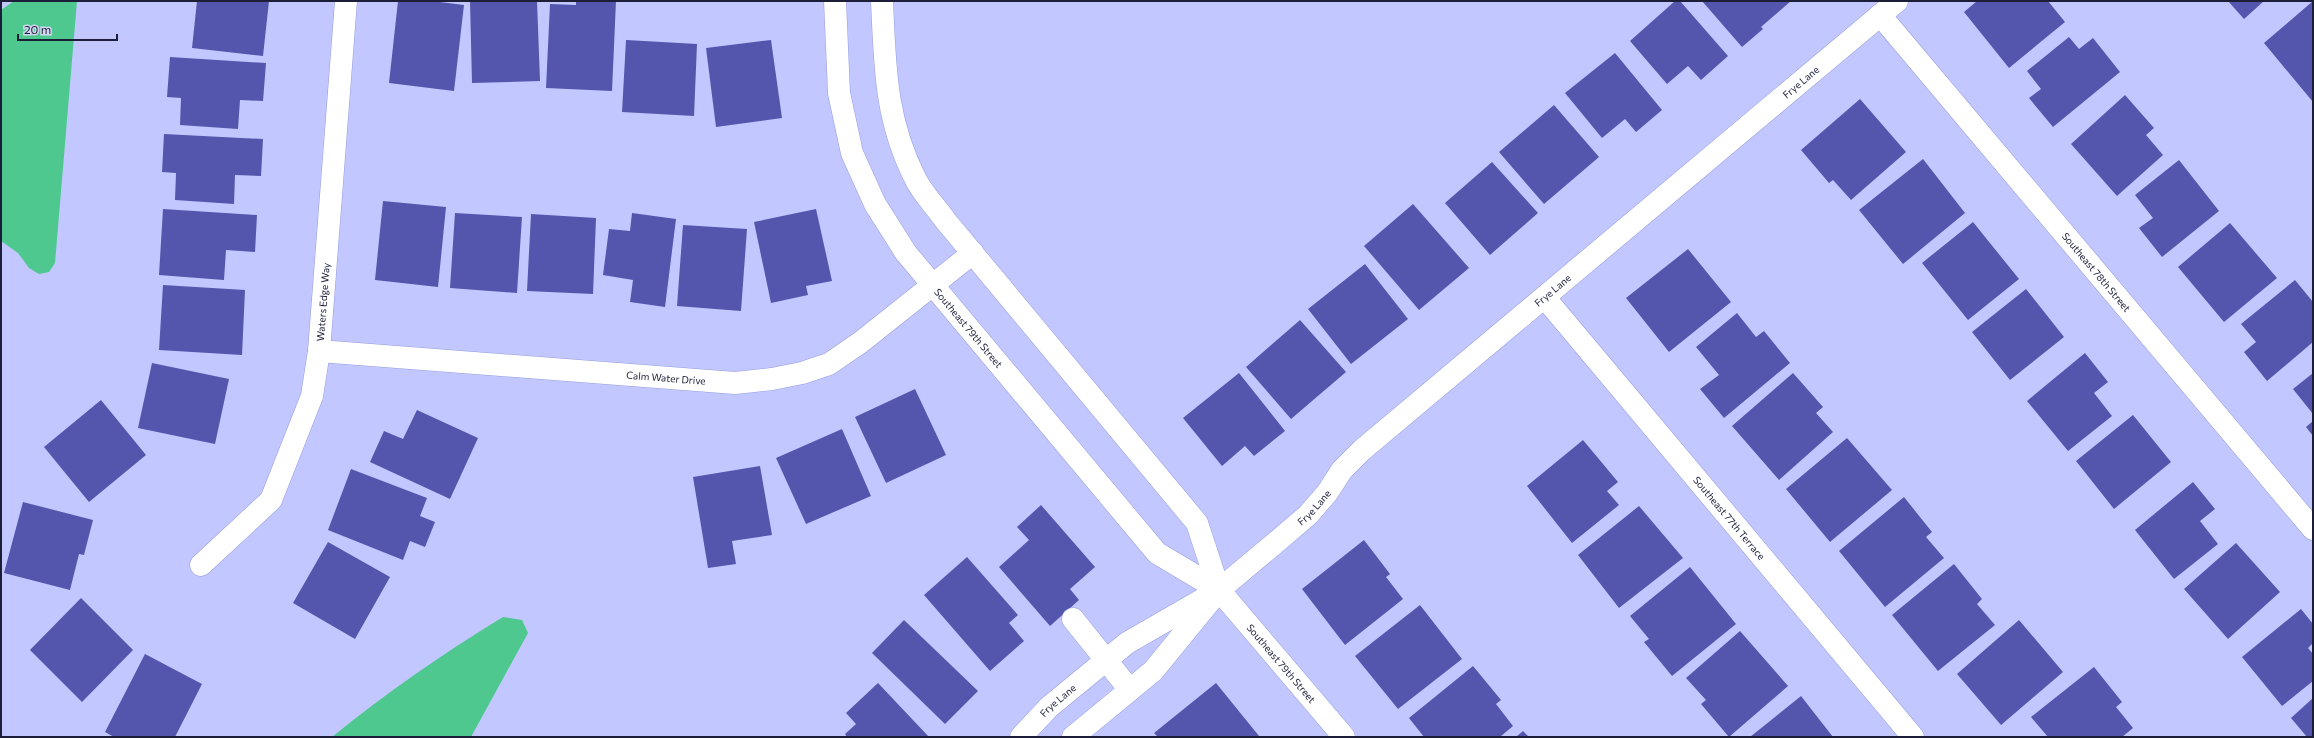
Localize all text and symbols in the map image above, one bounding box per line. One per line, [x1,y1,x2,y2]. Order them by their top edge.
scale bar [18,16,117,42]
text: 20 m [24,22,51,36]
street label: Frye Lane [1780,63,1821,101]
street label: Southeast 78th Street [2060,230,2133,314]
street label: Waters Edge Way [314,262,332,342]
street label: Frye Lane [1532,271,1573,309]
street label: Southeast 79th Street [932,286,1005,370]
street label: Calm Water Drive [626,369,706,387]
street label: Southeast 77th Terrace [1691,474,1768,562]
street label: Frye Lane [1295,487,1333,528]
street label: Southeast 79th Street [1244,621,1318,705]
street label: Frye Lane [1037,682,1078,719]

